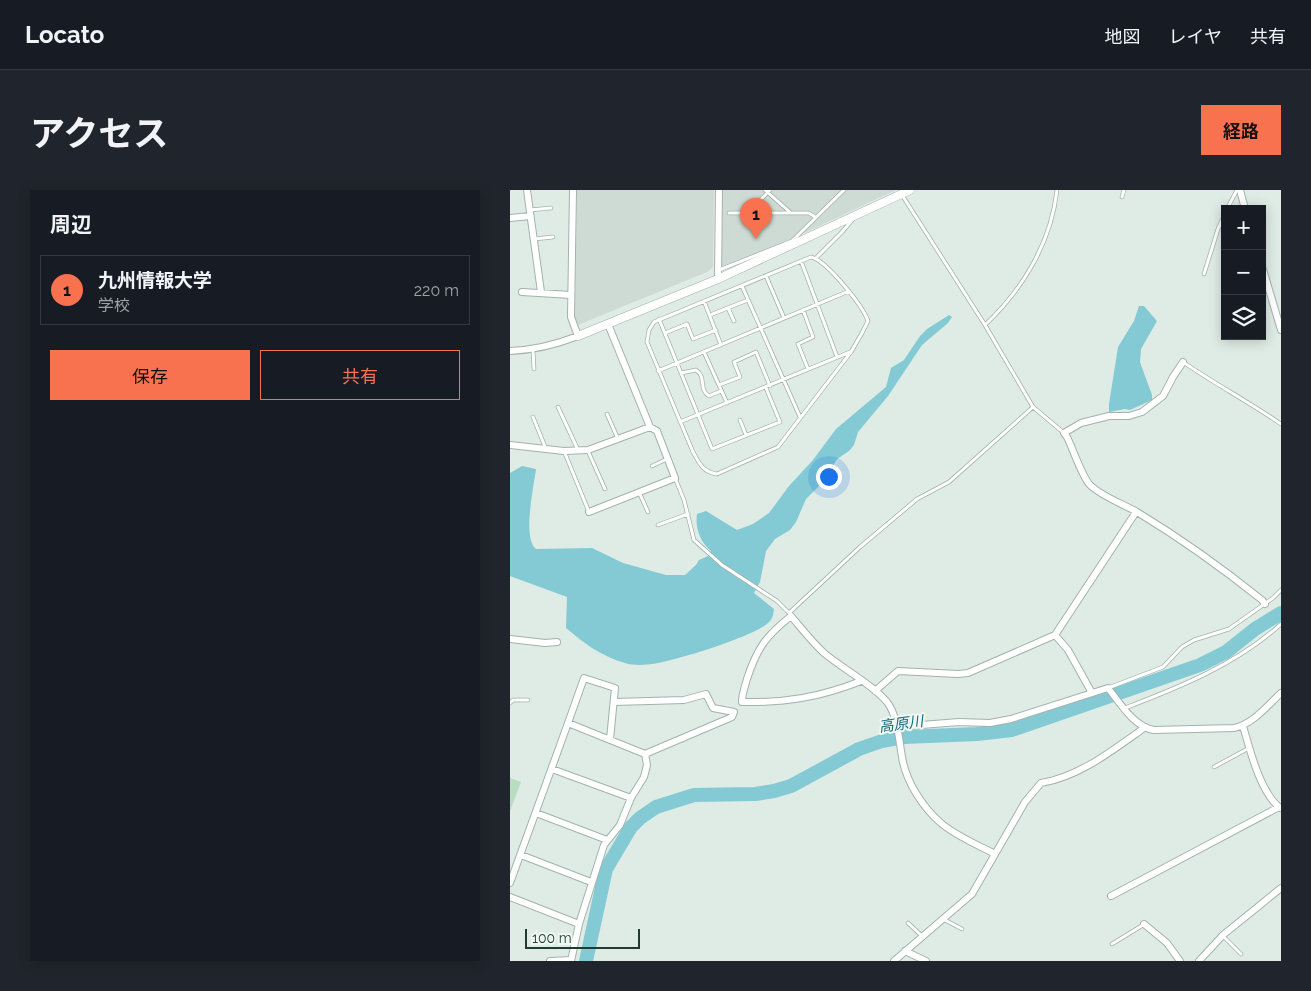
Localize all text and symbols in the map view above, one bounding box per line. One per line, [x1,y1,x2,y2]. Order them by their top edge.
text: Locato [25,20,104,49]
text: 地図 [1105,26,1141,47]
text: レイヤ [1169,26,1222,47]
text: 共有 [1250,26,1286,47]
button: 経路 [1201,105,1281,155]
text: アクセス [30,113,168,154]
pin: 1 [740,198,772,239]
map controls [1221,205,1266,340]
button: + [1221,205,1266,250]
text: 周辺 [50,212,92,237]
button: − [1221,250,1266,295]
text: 九州情報大学 [98,269,212,291]
text: 1 [63,281,71,300]
text: 220 m [414,281,459,300]
button: layers [1221,295,1266,340]
text: 学校 [98,296,130,315]
button: 保存 [50,350,250,400]
button: 共有 [260,350,460,400]
your location [816,464,842,490]
water label: 高原川 [877,712,927,736]
scale bar [525,926,640,949]
text: 100 m [532,930,572,946]

